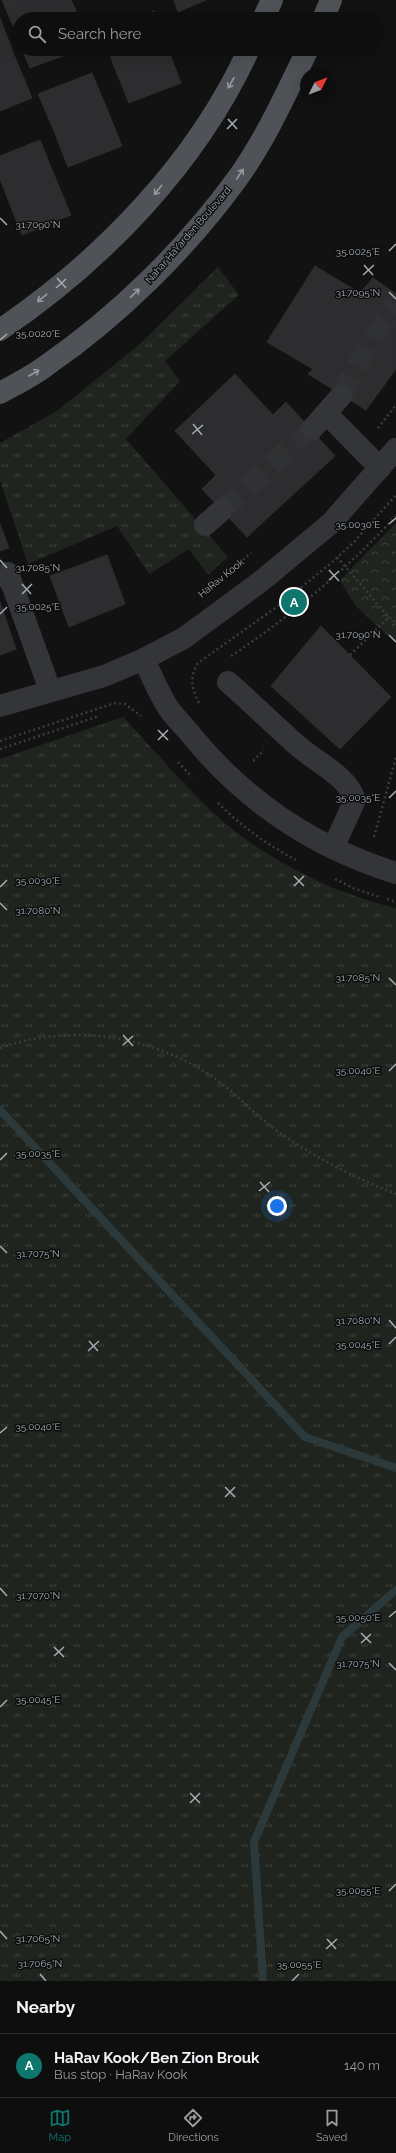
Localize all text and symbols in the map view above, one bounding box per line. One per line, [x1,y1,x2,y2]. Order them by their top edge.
search box [12,12,384,56]
icon: search [26,23,48,45]
text: Search here [58,25,141,43]
north arrow [300,68,336,104]
one-way arrow [226,77,234,89]
one-way arrow [236,169,244,180]
street label: Nahar HaYarden Boulevard [143,185,233,285]
one-way arrow [153,185,162,196]
text: 31.7090°N [16,219,60,230]
text: 35.0025°E [336,246,380,257]
text: 31.7095°N [336,287,380,298]
one-way arrow [130,288,141,297]
one-way arrow [37,294,48,302]
text: 35.0020°E [16,328,60,339]
one-way arrow [28,369,40,377]
text: 35.0030°E [336,519,380,530]
street label: HaRav Kook [196,556,247,600]
text: 31.7085°N [16,562,60,573]
pin: A [281,587,307,617]
text: 35.0025°E [16,601,60,612]
text: 31.7090°N [336,629,380,640]
text: 35.0035°E [336,792,380,803]
text: 35.0030°E [16,875,60,886]
text: 31.7080°N [16,905,60,916]
text: 31.7085°N [336,972,380,983]
text: 35.0040°E [335,1065,381,1076]
text: 35.0035°E [16,1148,60,1159]
your location [267,1196,287,1216]
text: 31.7075°N [16,1248,60,1259]
text: 31.7080°N [336,1315,380,1326]
text: 35.0045°E [336,1339,380,1350]
text: 35.0040°E [15,1421,61,1432]
text: 31.7070°N [16,1590,60,1601]
text: 35.0050°E [335,1612,381,1623]
text: 31.7075°N [336,1658,380,1669]
text: 35.0045°E [16,1694,60,1705]
text: 35.0055°E [336,1885,380,1896]
text: 31.7065°N [16,1933,60,1944]
text: 31.7065°N [18,1958,62,1969]
text: 35.0055°E [277,1959,321,1970]
text: Nearby [16,1997,75,2017]
text: HaRav Kook/Ben Zion Brouk [54,2049,259,2067]
text: A [25,2058,33,2073]
text: 140 m [344,2058,380,2073]
text: Bus stop · HaRav Kook [54,2067,187,2082]
tab: Map [49,2107,71,2144]
tab: Directions [168,2107,219,2144]
tab: Saved [316,2107,347,2144]

